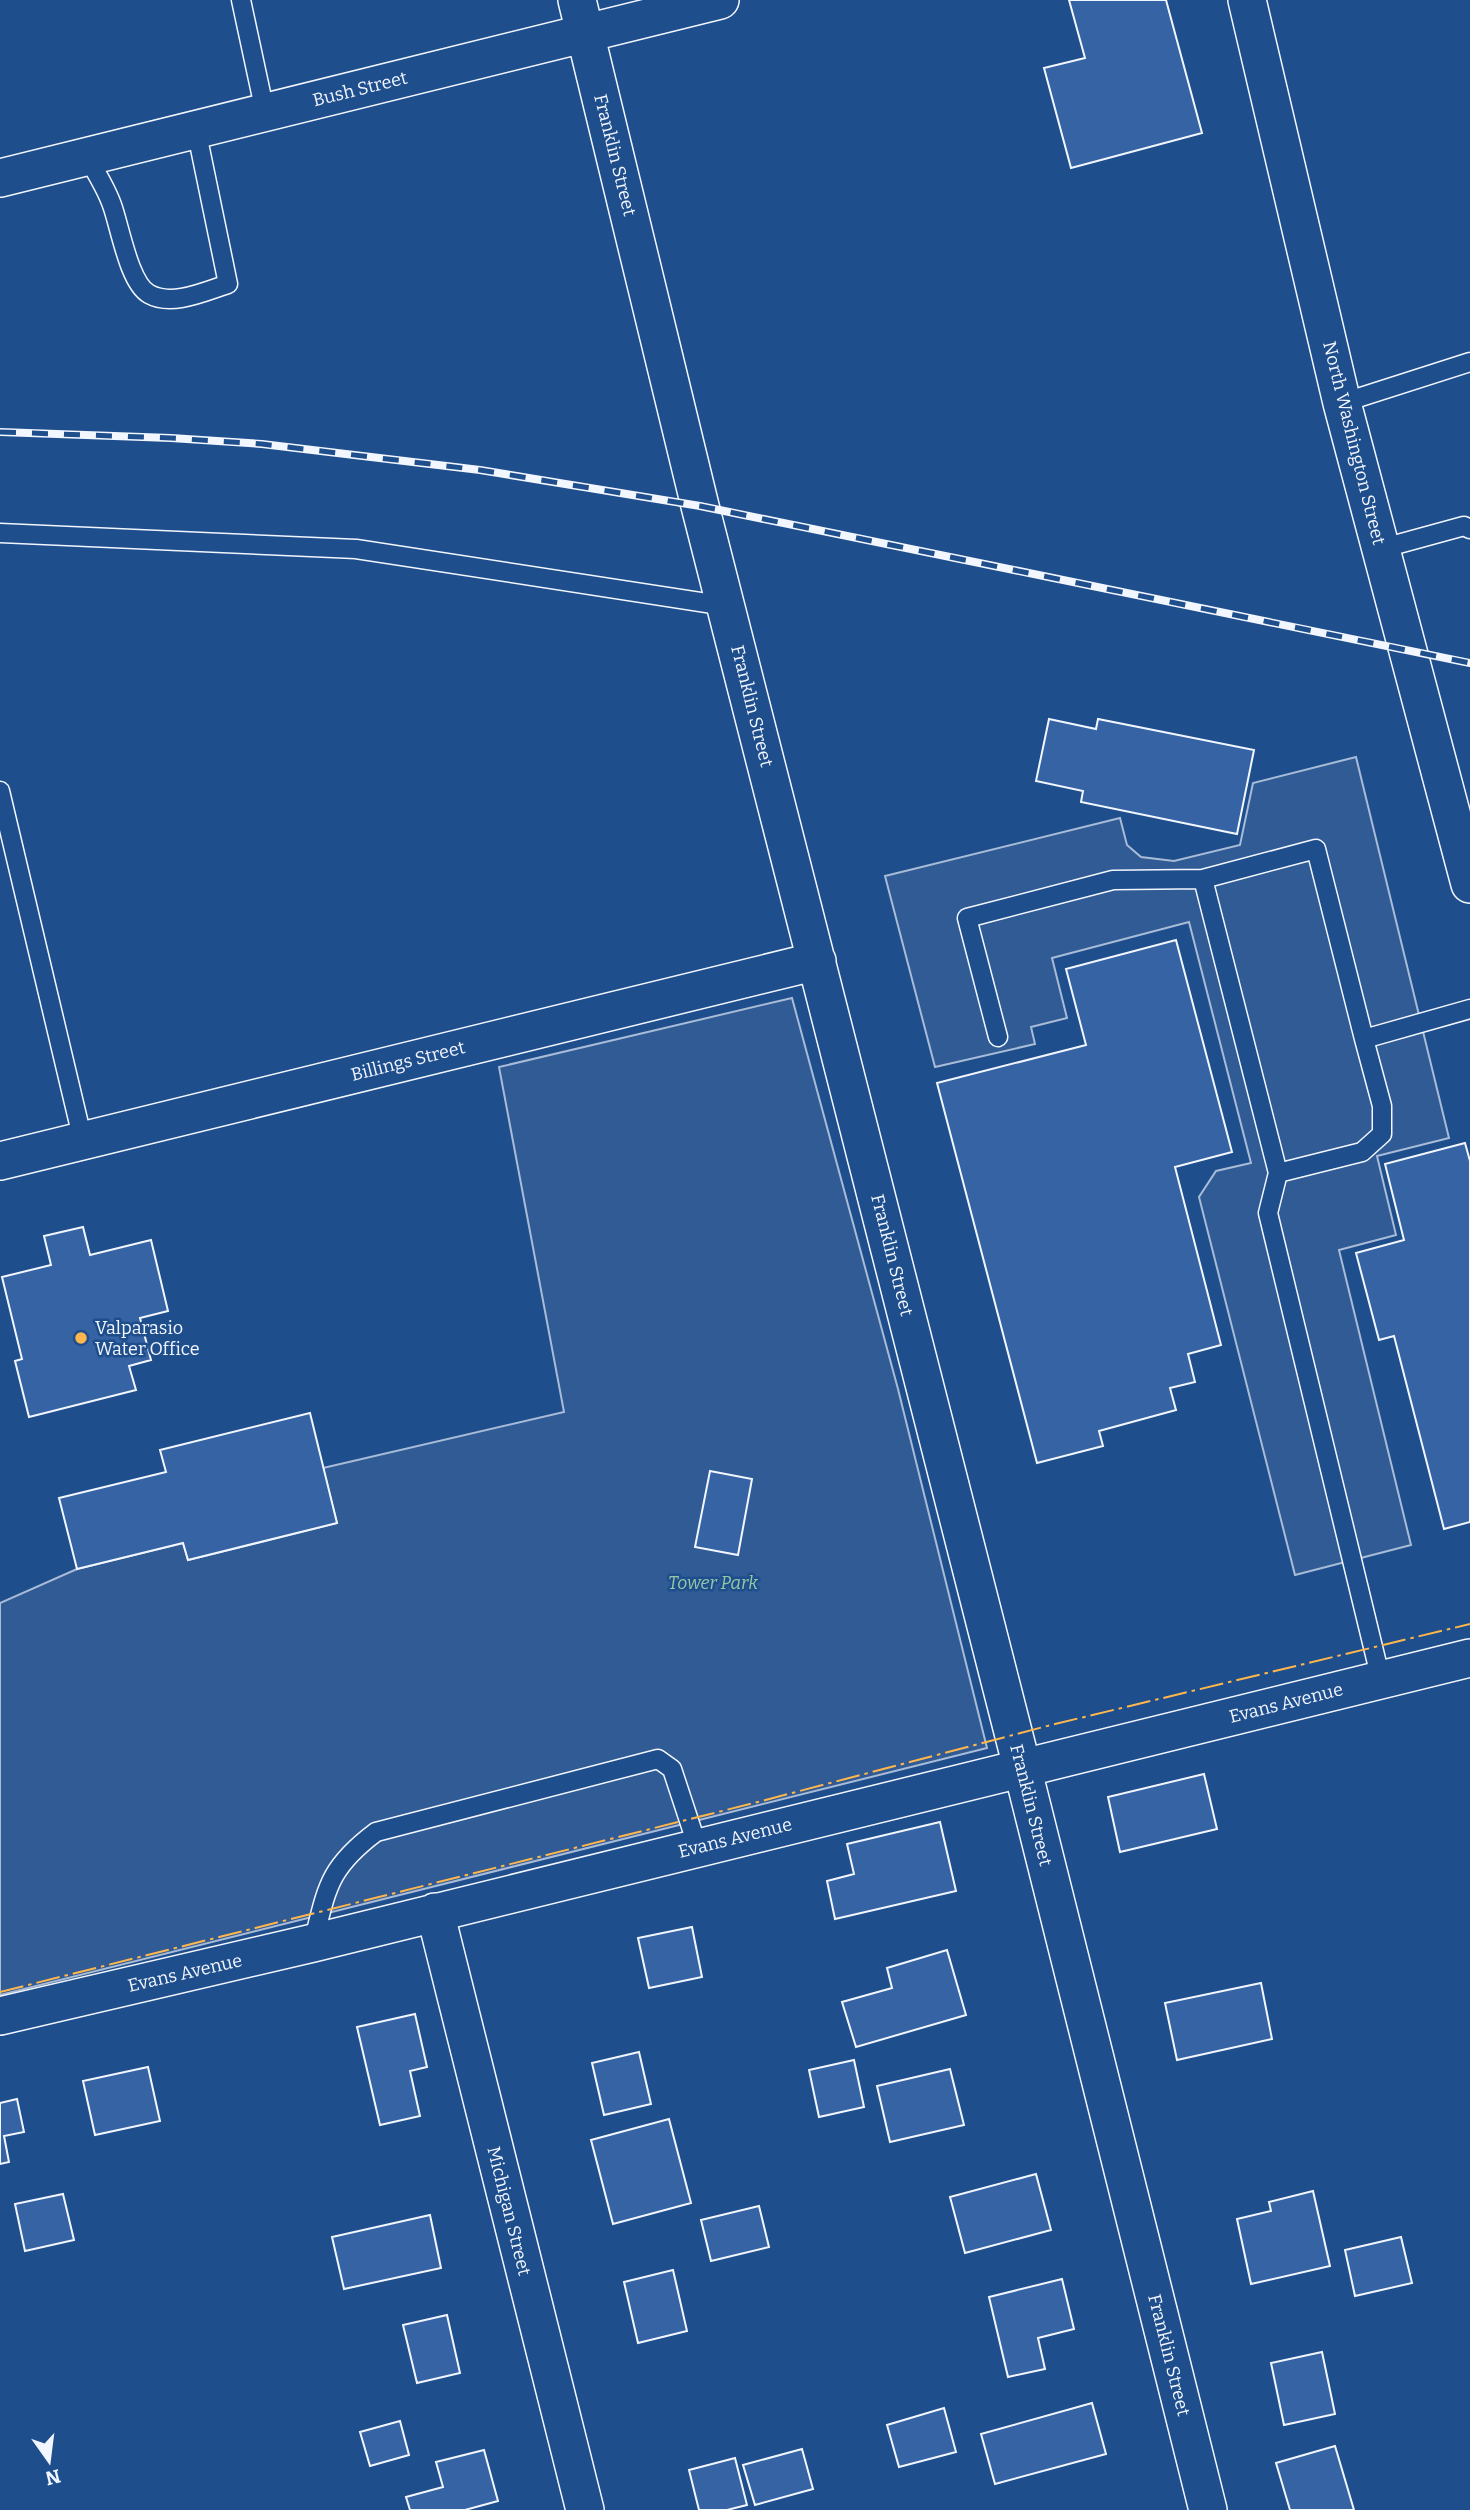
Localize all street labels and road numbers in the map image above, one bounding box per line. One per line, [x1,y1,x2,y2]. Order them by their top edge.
street label: Bush Street [310,67,410,111]
street label: Franklin Street [589,92,641,219]
street label: North Washington Street [1318,339,1390,548]
street label: Franklin Street [726,643,778,770]
street label: Billings Street [349,1036,468,1086]
street label: Franklin Street [866,1192,918,1319]
street label: Evans Avenue [1227,1678,1345,1728]
street label: Franklin Street [1005,1742,1057,1869]
street label: Evans Avenue [676,1813,794,1863]
street label: Evans Avenue [126,1949,244,1997]
street label: Michigan Street [482,2144,536,2278]
street label: Franklin Street [1143,2292,1195,2419]

